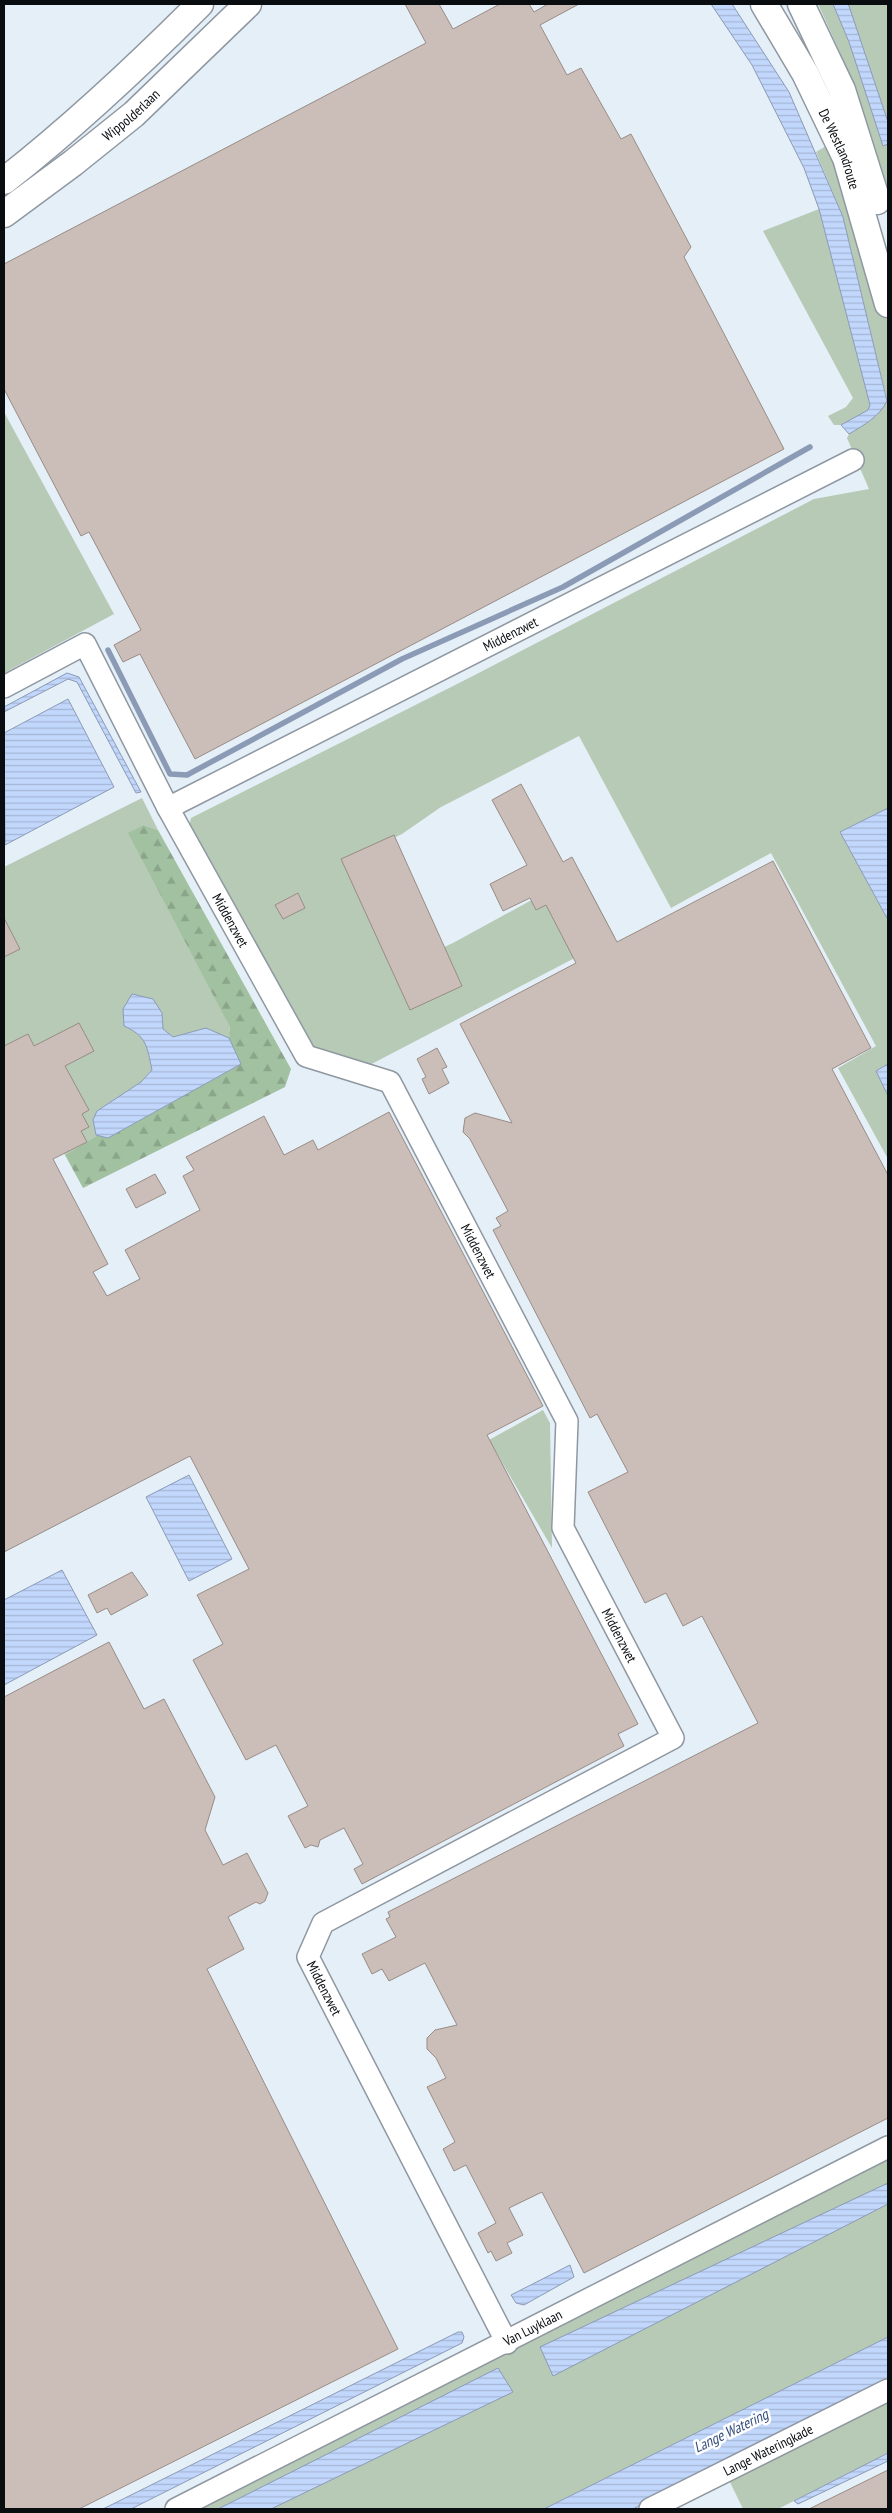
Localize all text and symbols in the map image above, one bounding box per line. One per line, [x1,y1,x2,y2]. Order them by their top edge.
street label: Wippolderlaan [99,85,163,145]
street label: De Westlandroute [815,106,864,192]
street label: Middenzwet [480,613,541,655]
street label: Middenzwet [208,890,253,951]
street label: Middenzwet [457,1221,500,1281]
street label: Middenzwet [598,1605,641,1666]
street label: Middenzwet [303,1958,346,2019]
street label: Van Luyklaan [499,2305,565,2351]
water label: Lange Watering [690,2404,772,2457]
street label: Lange Wateringkade [720,2420,816,2480]

